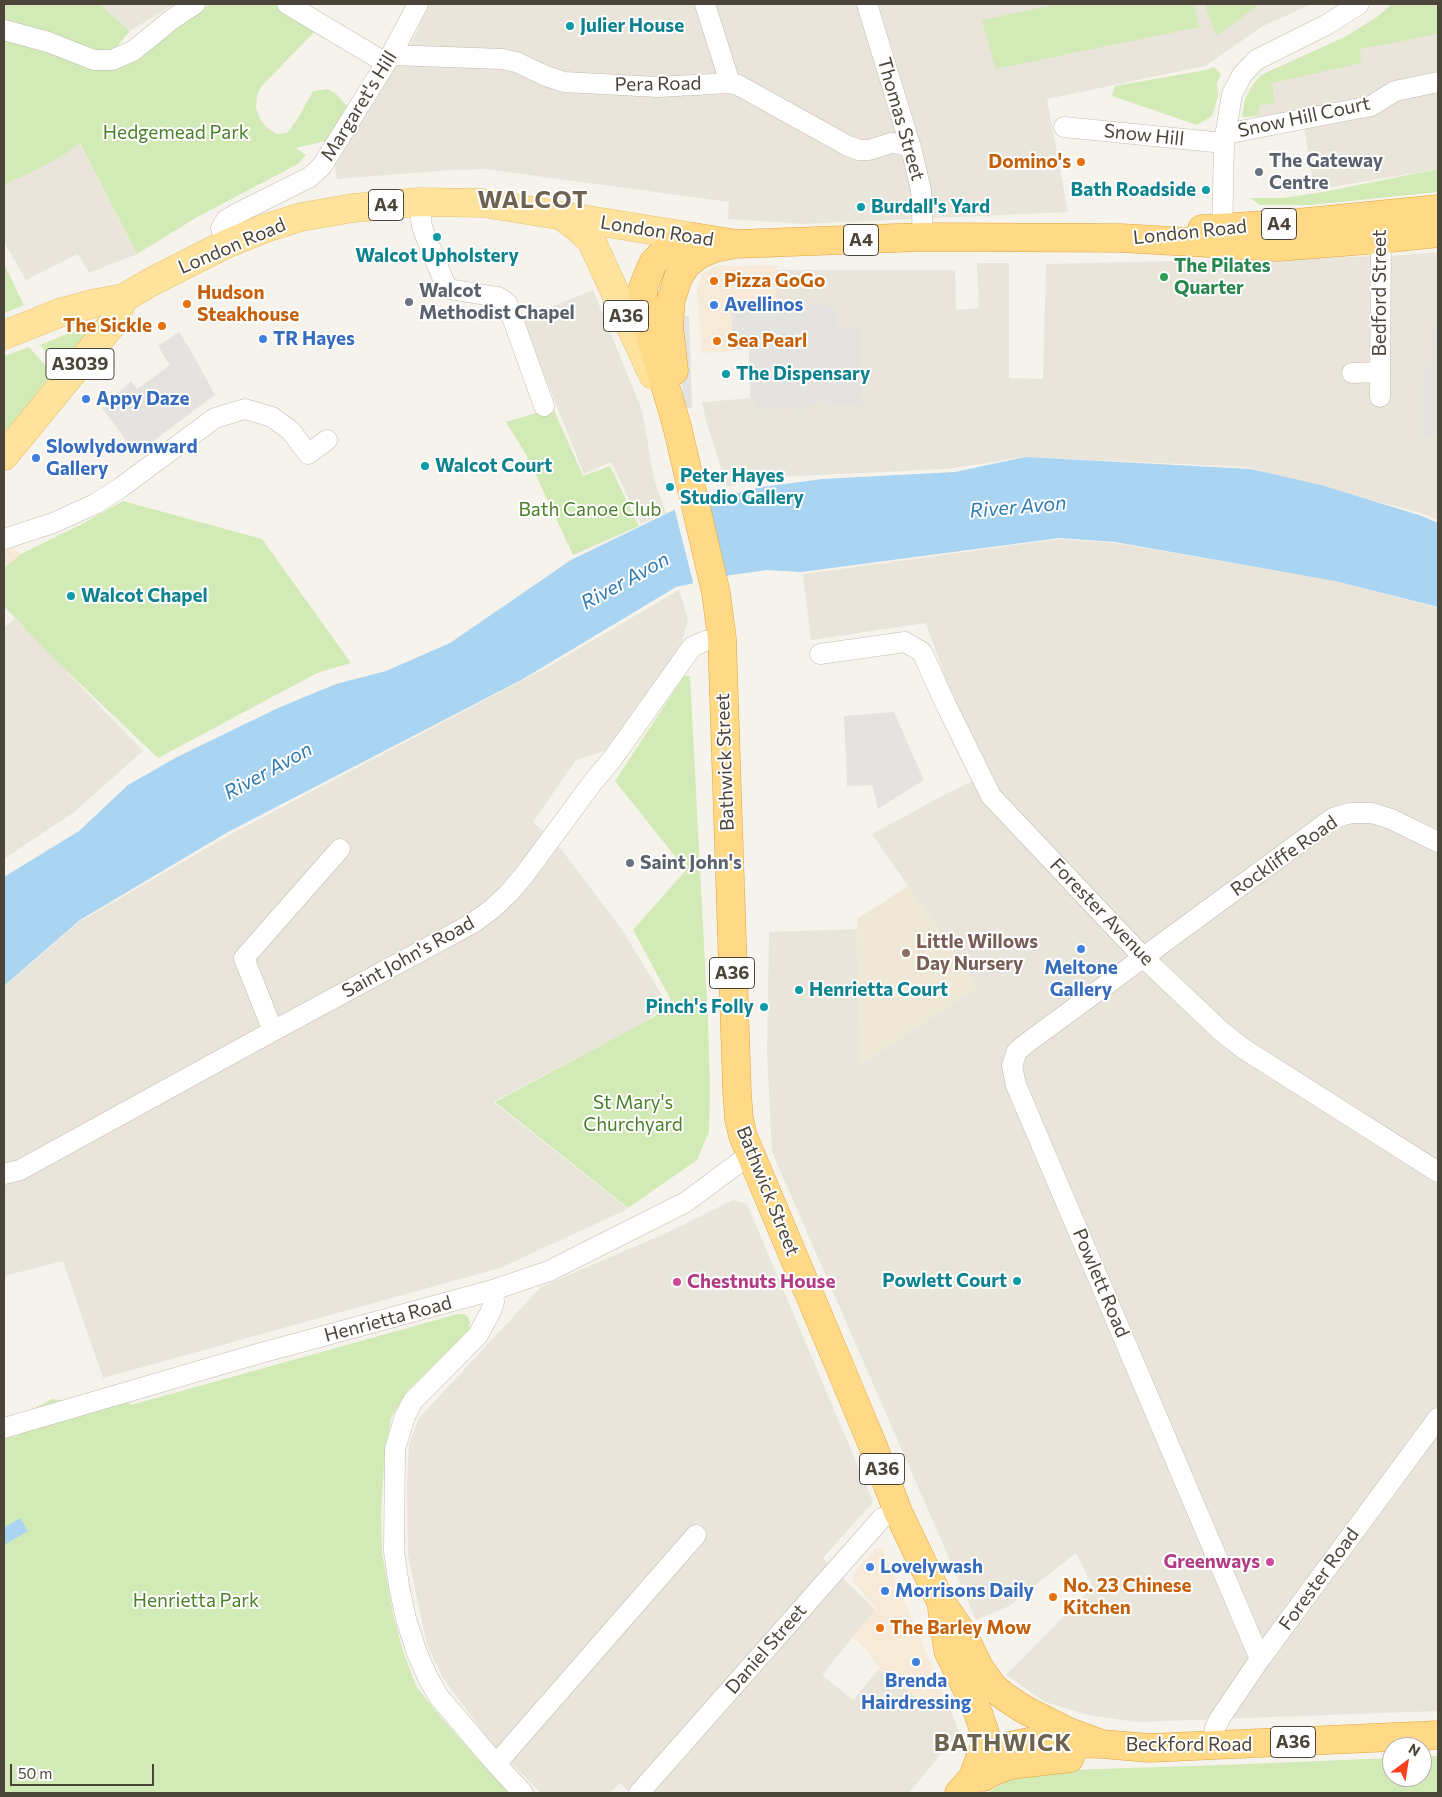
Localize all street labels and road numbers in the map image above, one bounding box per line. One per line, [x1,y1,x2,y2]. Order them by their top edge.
street label: Margaret's Hill [316,47,402,165]
street label: Thomas Street [873,55,929,183]
street label: Pera Road [614,72,702,96]
street label: Snow Hill Court [1236,92,1372,142]
street label: Snow Hill [1103,119,1185,151]
road number: A4 [368,190,404,220]
road number: A4 [1262,208,1296,240]
street label: London Road [599,211,715,251]
street label: London Road [175,213,289,279]
street label: London Road [1132,215,1248,249]
road number: A4 [844,224,878,256]
street label: Bedford Street [1369,229,1391,357]
road number: A36 [604,300,648,332]
road number: A3039 [46,348,114,379]
street label: Bathwick Street [711,693,739,831]
street label: Rockliffe Road [1226,811,1342,901]
street label: Forester Avenue [1045,854,1159,970]
street label: Saint John's Road [338,911,478,1003]
road number: A36 [710,958,754,988]
street label: Bathwick Street [732,1123,804,1259]
street label: Powlett Road [1068,1225,1134,1341]
street label: Henrietta Road [322,1291,454,1347]
road number: A36 [860,1454,904,1485]
street label: Forester Road [1274,1523,1364,1635]
street label: Daniel Street [721,1599,811,1699]
road number: A36 [1270,1726,1316,1758]
street label: Beckford Road [1126,1734,1252,1756]

